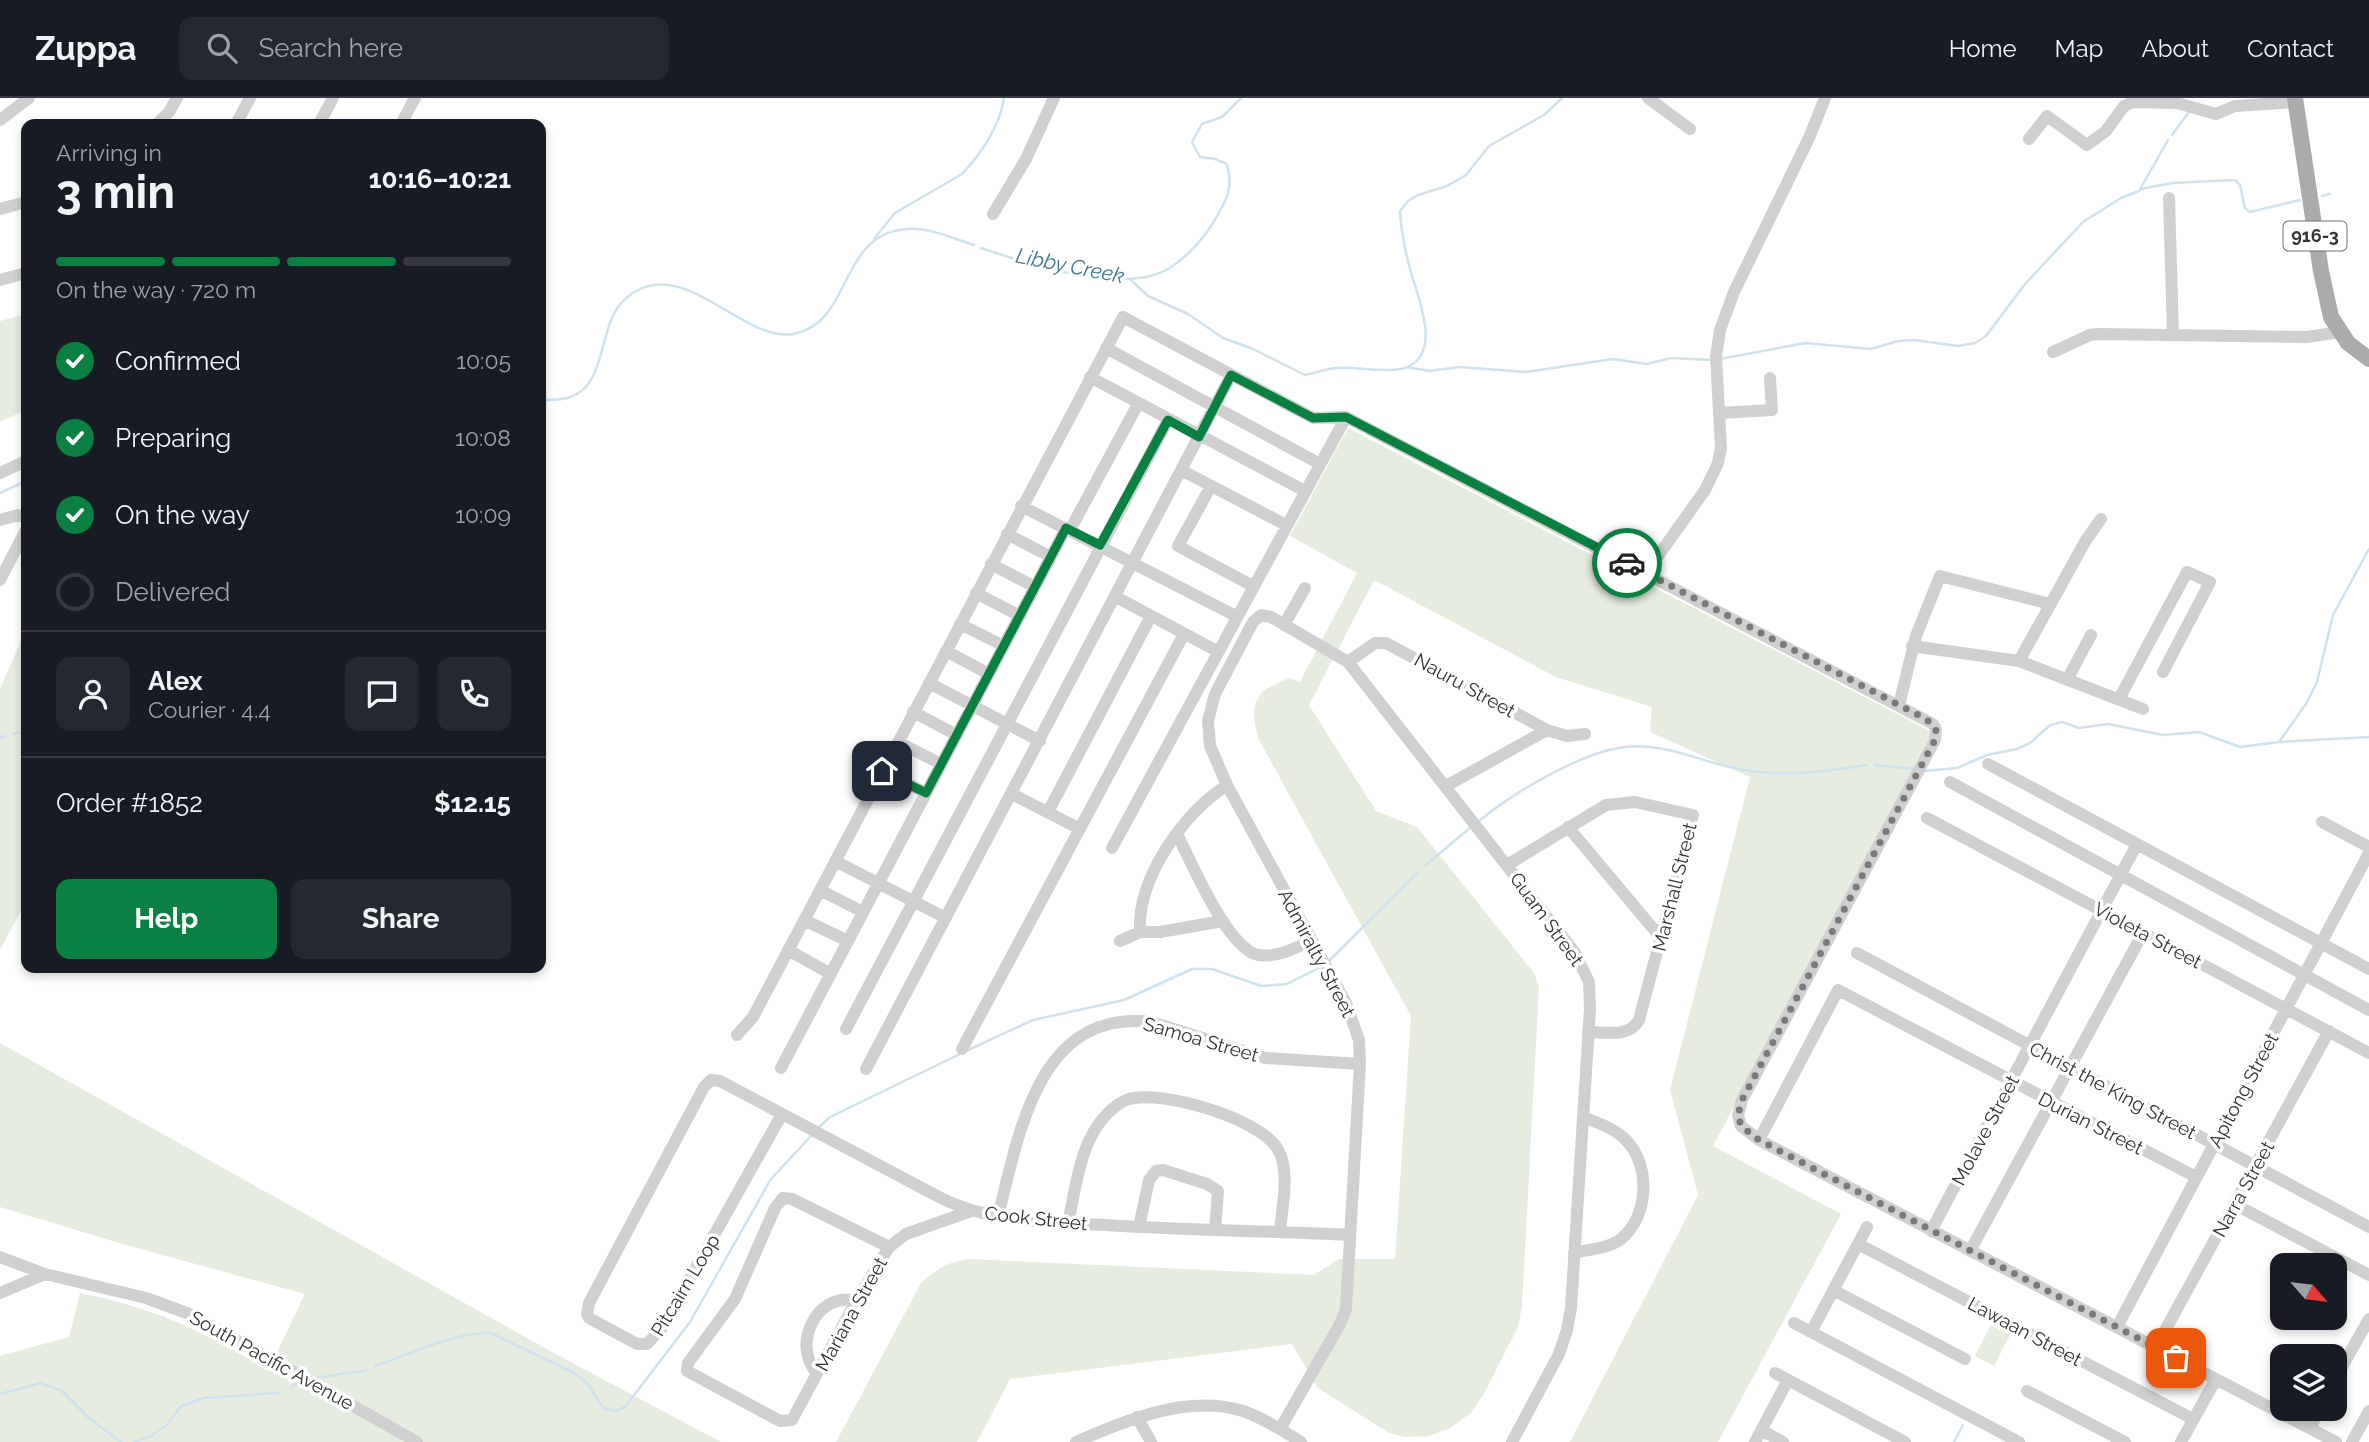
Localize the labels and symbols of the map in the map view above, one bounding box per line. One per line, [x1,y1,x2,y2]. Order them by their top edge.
road number: 916-3 [2284,222,2346,251]
water label: Libby Creek [1014,243,1127,288]
courier [1592,528,1662,598]
street label: Nauru Street [1411,648,1520,722]
pin [852,741,912,801]
street label: Marshall Street [1647,820,1701,953]
street label: Guam Street [1506,868,1589,971]
street label: Admiralty Street [1274,885,1360,1021]
street label: Violeta Street [2090,897,2206,973]
street label: Samoa Street [1141,1012,1262,1066]
street label: Apitong Street [2204,1028,2283,1151]
street label: Christ the King Street [2026,1037,2201,1144]
street label: Molave Street [1947,1071,2024,1189]
street label: Durian Street [2035,1087,2148,1159]
street label: Narra Street [2208,1137,2279,1241]
street label: Cook Street [984,1202,1089,1234]
street label: Pitcairn Loop [646,1230,724,1340]
street label: Mariana Street [811,1253,892,1375]
north arrow [2270,1253,2347,1330]
street label: Lawaan Street [1964,1292,2086,1370]
street label: South Pacific Avenue [186,1306,358,1414]
pin [2146,1328,2206,1388]

